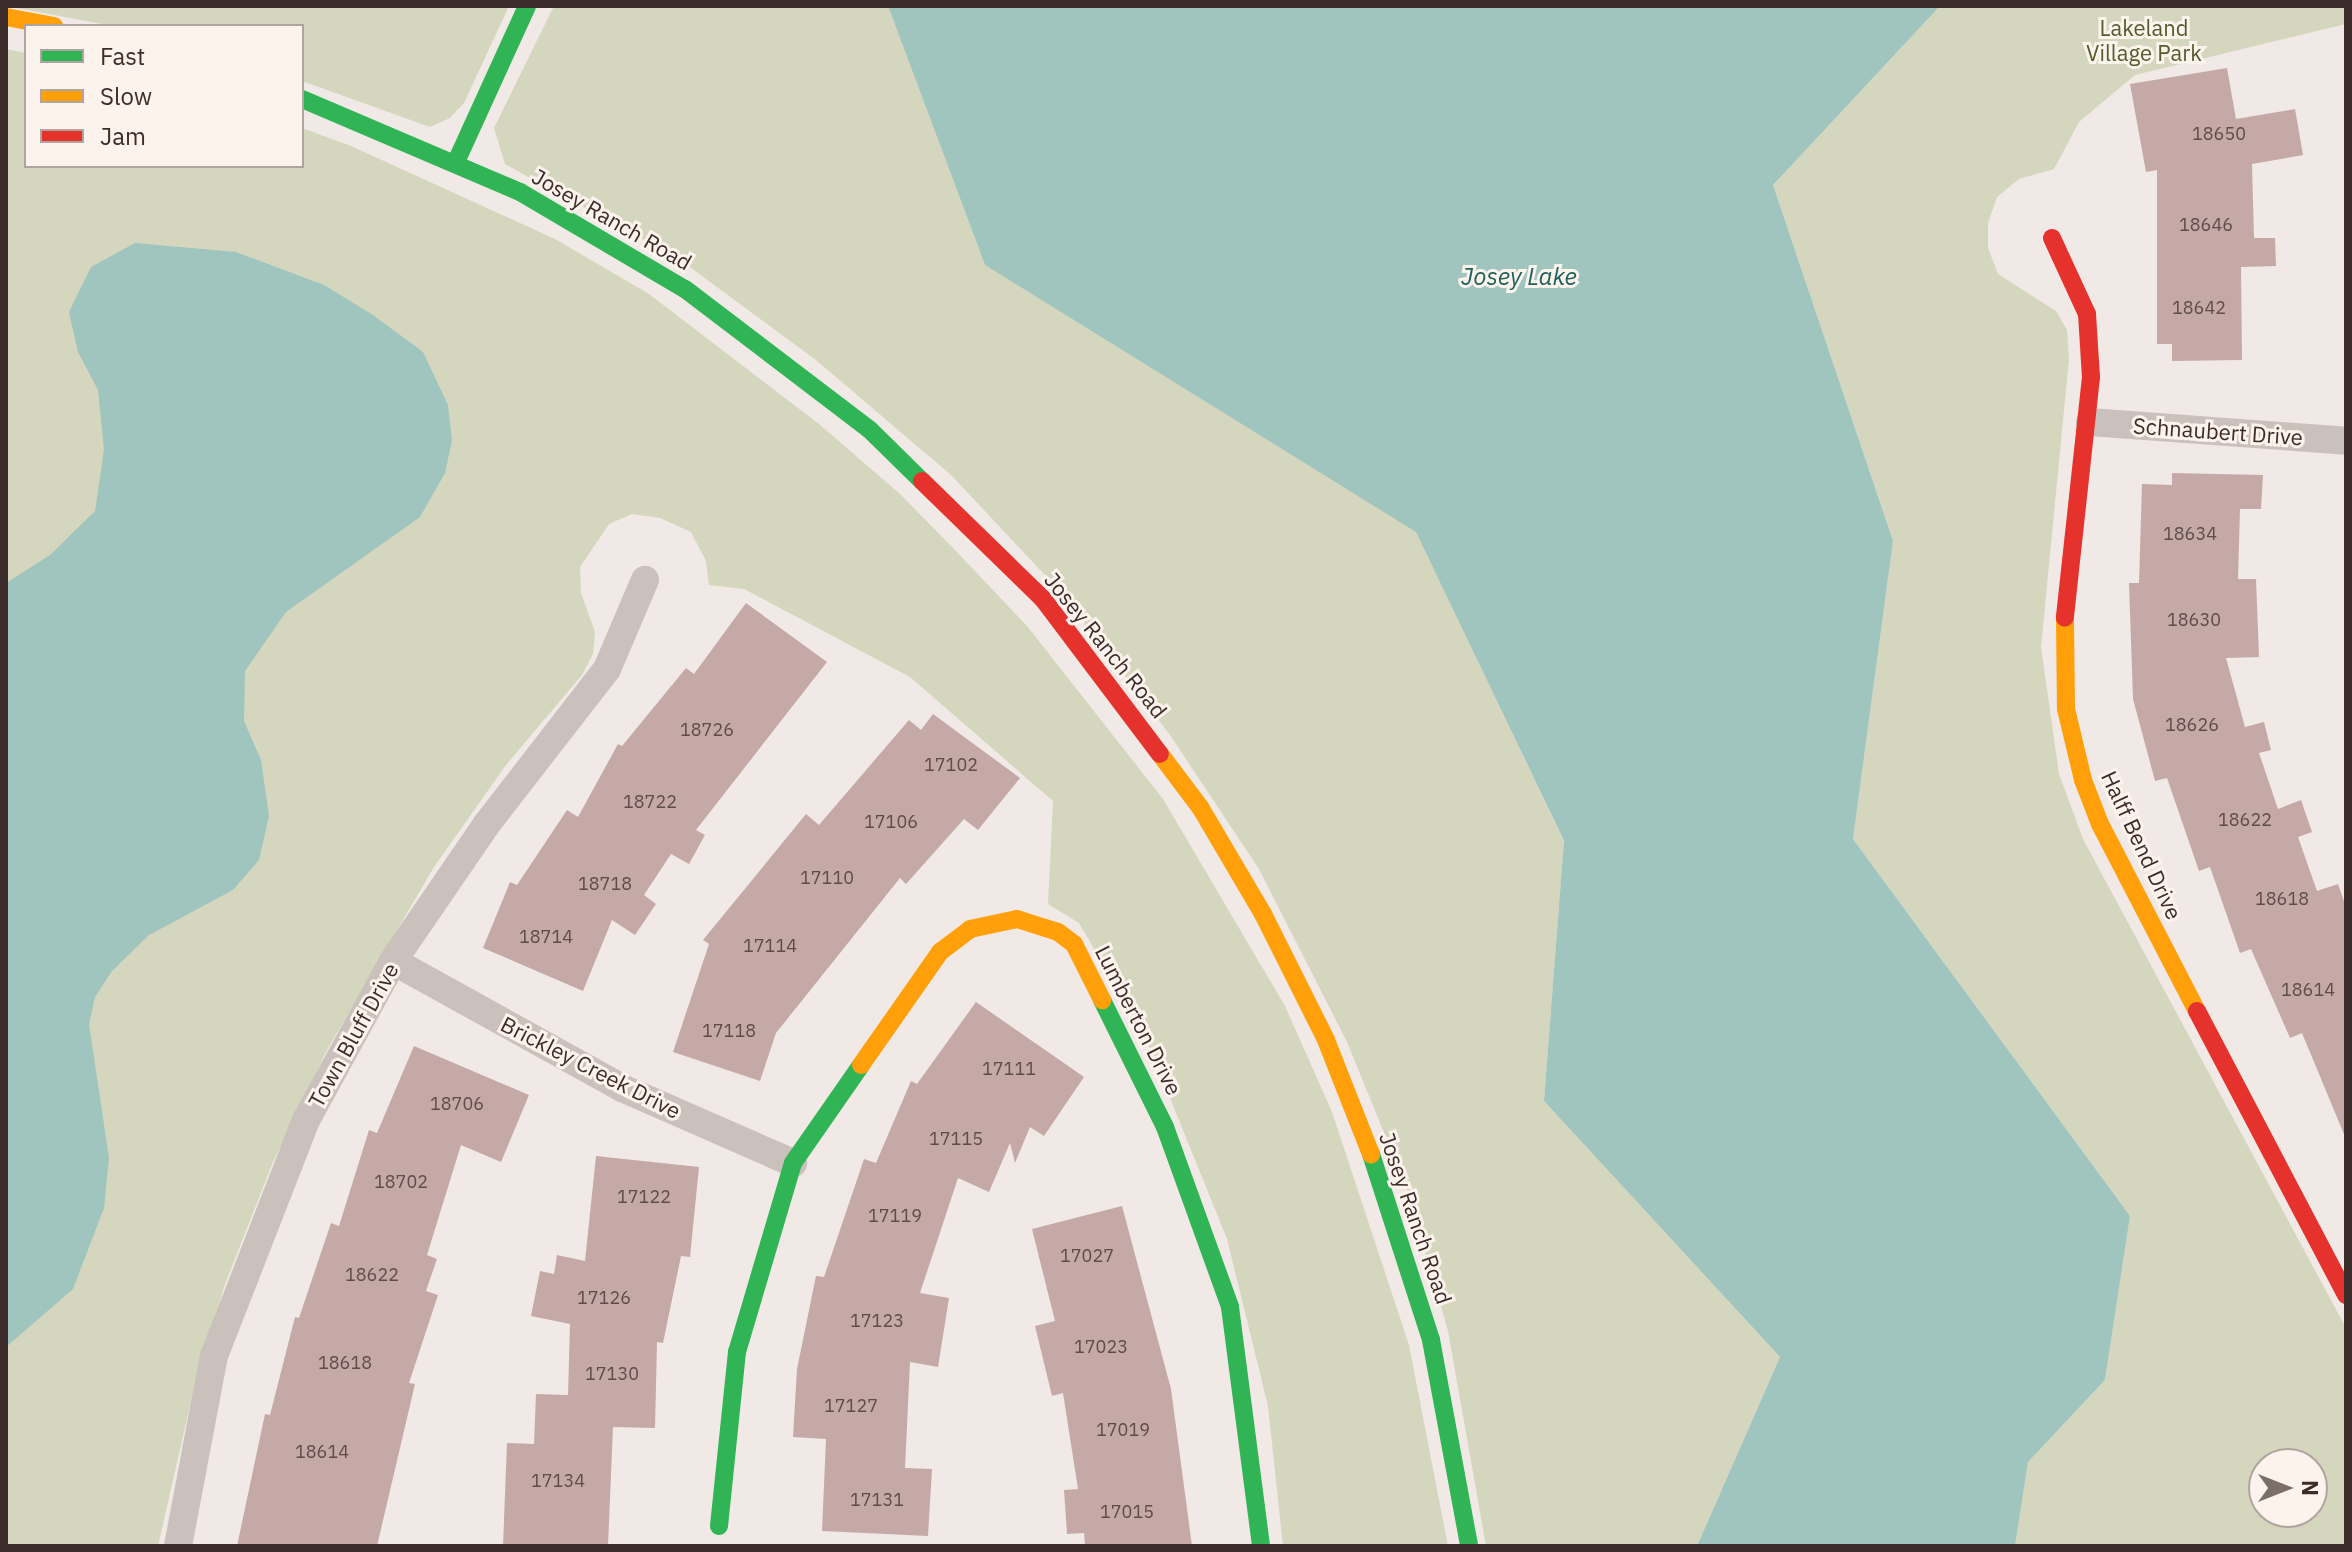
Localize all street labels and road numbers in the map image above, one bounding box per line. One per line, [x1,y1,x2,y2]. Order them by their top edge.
street label: Josey Ranch Road [528,163,696,275]
street label: Schnaubert Drive [2132,412,2304,450]
street label: Josey Ranch Road [1039,567,1173,723]
street label: Halff Bend Drive [2096,767,2188,923]
street label: Lumberton Drive [1090,941,1188,1099]
street label: Town Bluff Drive [302,958,404,1112]
street label: Brickley Creek Drive [497,1010,685,1124]
street label: Josey Ranch Road [1374,1129,1458,1307]

